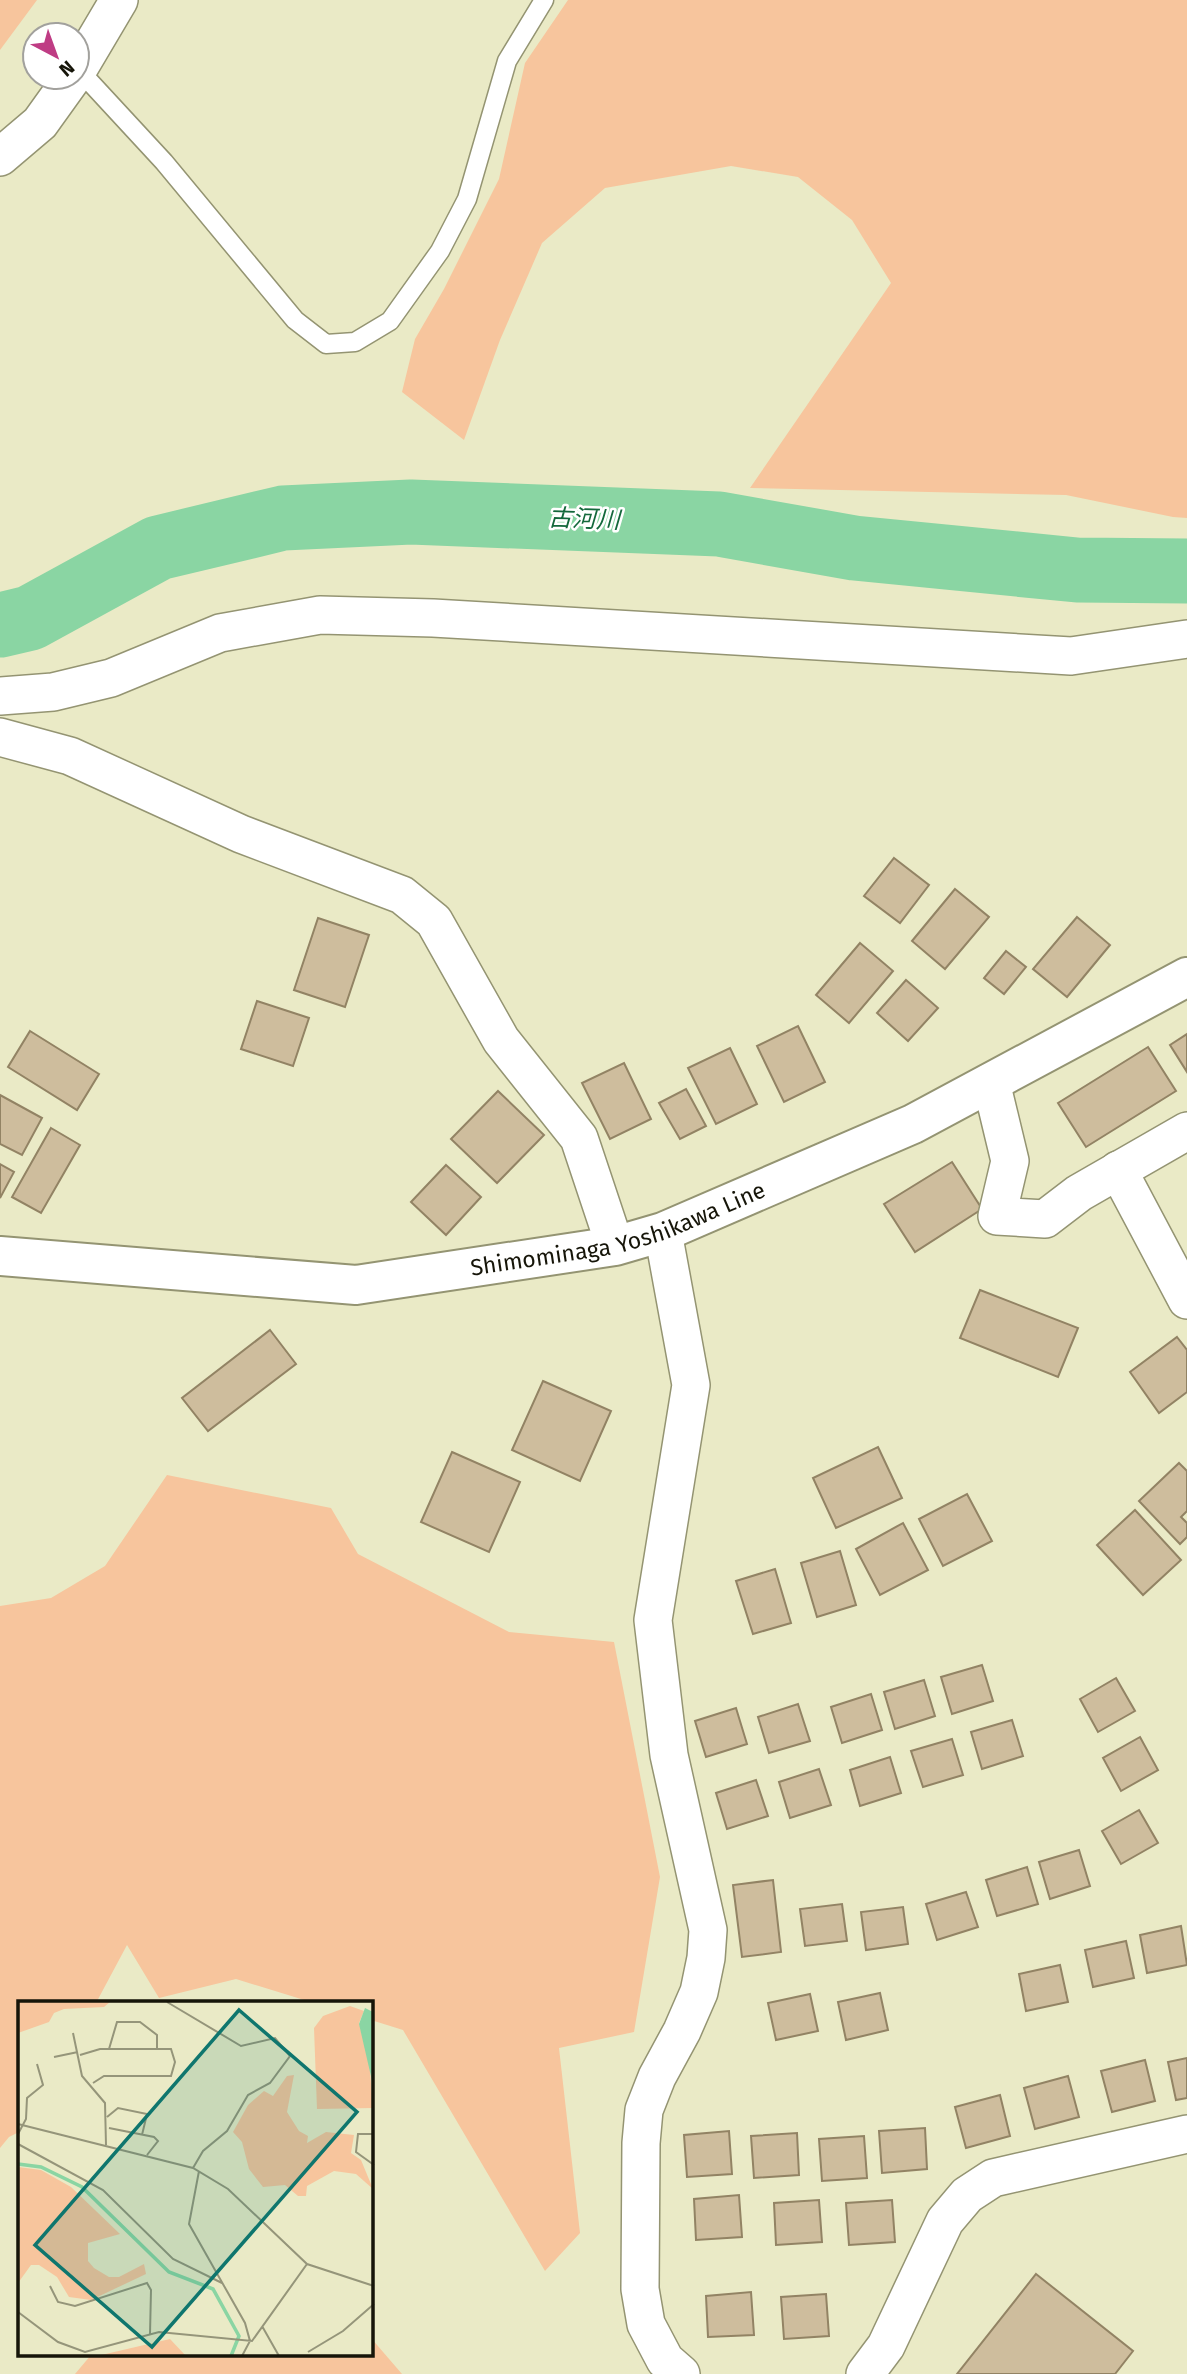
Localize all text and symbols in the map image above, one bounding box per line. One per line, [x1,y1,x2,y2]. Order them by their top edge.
north arrow [21,21,91,91]
text: N [55,56,79,81]
water label: 古河川 [548,504,623,534]
street label: Shimominaga Yoshikawa Line [468,1176,769,1282]
inset map [18,2001,373,2356]

